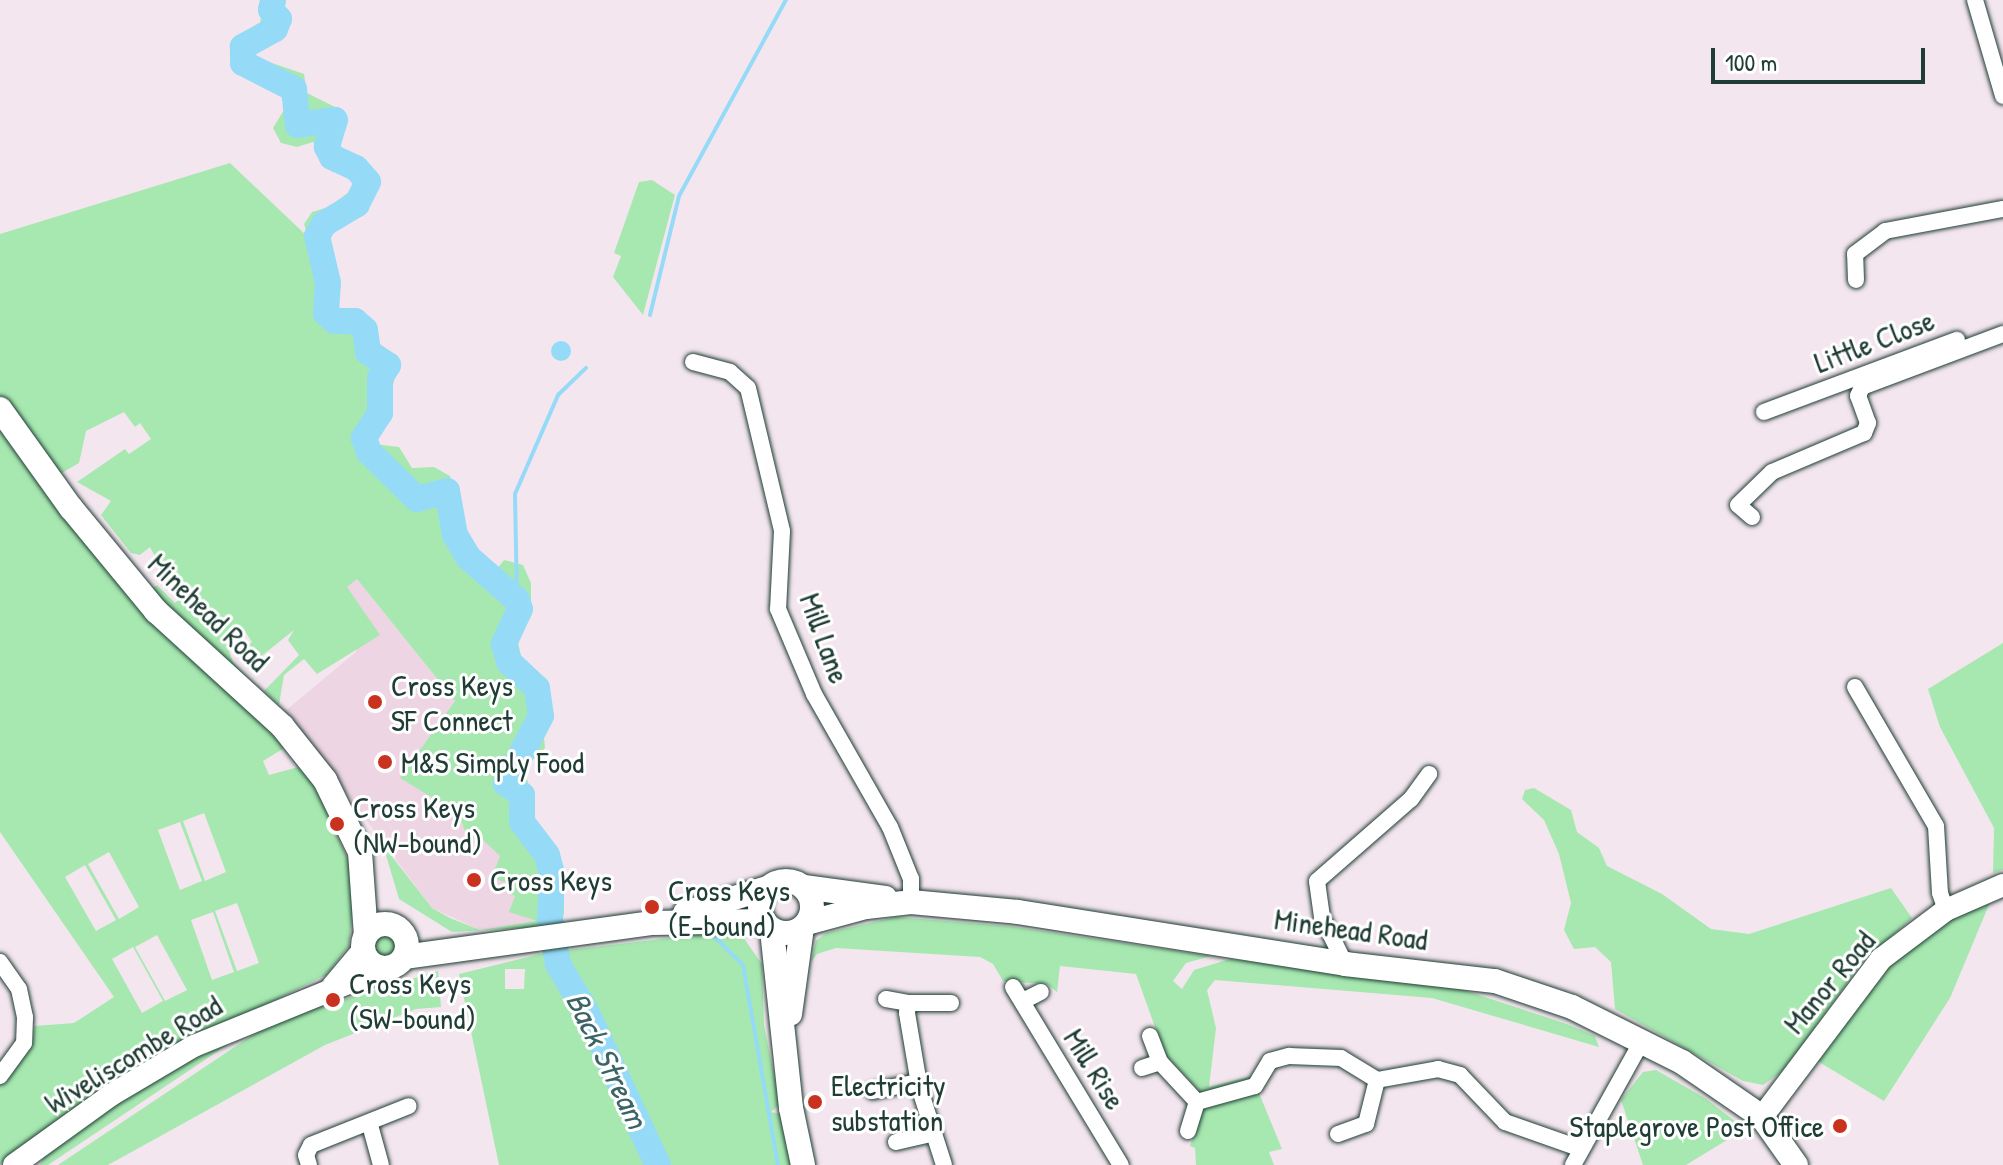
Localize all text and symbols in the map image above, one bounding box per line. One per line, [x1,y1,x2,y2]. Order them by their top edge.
scale bar [1715,32,1929,82]
text: 100 m [1725,46,1777,78]
street label: Little Close [1809,302,1939,380]
street label: Minehead Road [141,546,277,678]
street label: Mill Lane [792,588,858,688]
place label: Cross Keys SF Connect [391,667,513,738]
marker: Cross Keys SF Connect [366,693,384,711]
place label: M&S Simply Food [401,744,584,780]
marker: M&S Simply Food [376,753,394,771]
place label: Cross Keys (NW-bound) [353,789,482,860]
marker: Cross Keys (NW-bound) [328,815,346,833]
place label: Cross Keys [490,862,612,898]
marker: Cross Keys [465,871,483,889]
place label: Cross Keys (E-bound) [668,872,790,942]
marker: Cross Keys (E-bound) [643,898,661,916]
street label: Minehead Road [1272,900,1430,958]
street label: Manor Road [1776,923,1882,1041]
place label: Cross Keys (SW-bound) [349,965,476,1036]
water label: Back Stream [558,986,656,1134]
street label: Wiveliscombe Road [38,987,228,1121]
marker: Cross Keys (SW-bound) [324,991,342,1009]
street label: Mill Rise [1056,1022,1134,1116]
place label: Electricity substation [831,1067,946,1138]
marker: Electricity substation [806,1093,824,1111]
place label: Staplegrove Post Office [1570,1108,1824,1144]
marker: Staplegrove Post Office [1831,1117,1849,1135]

